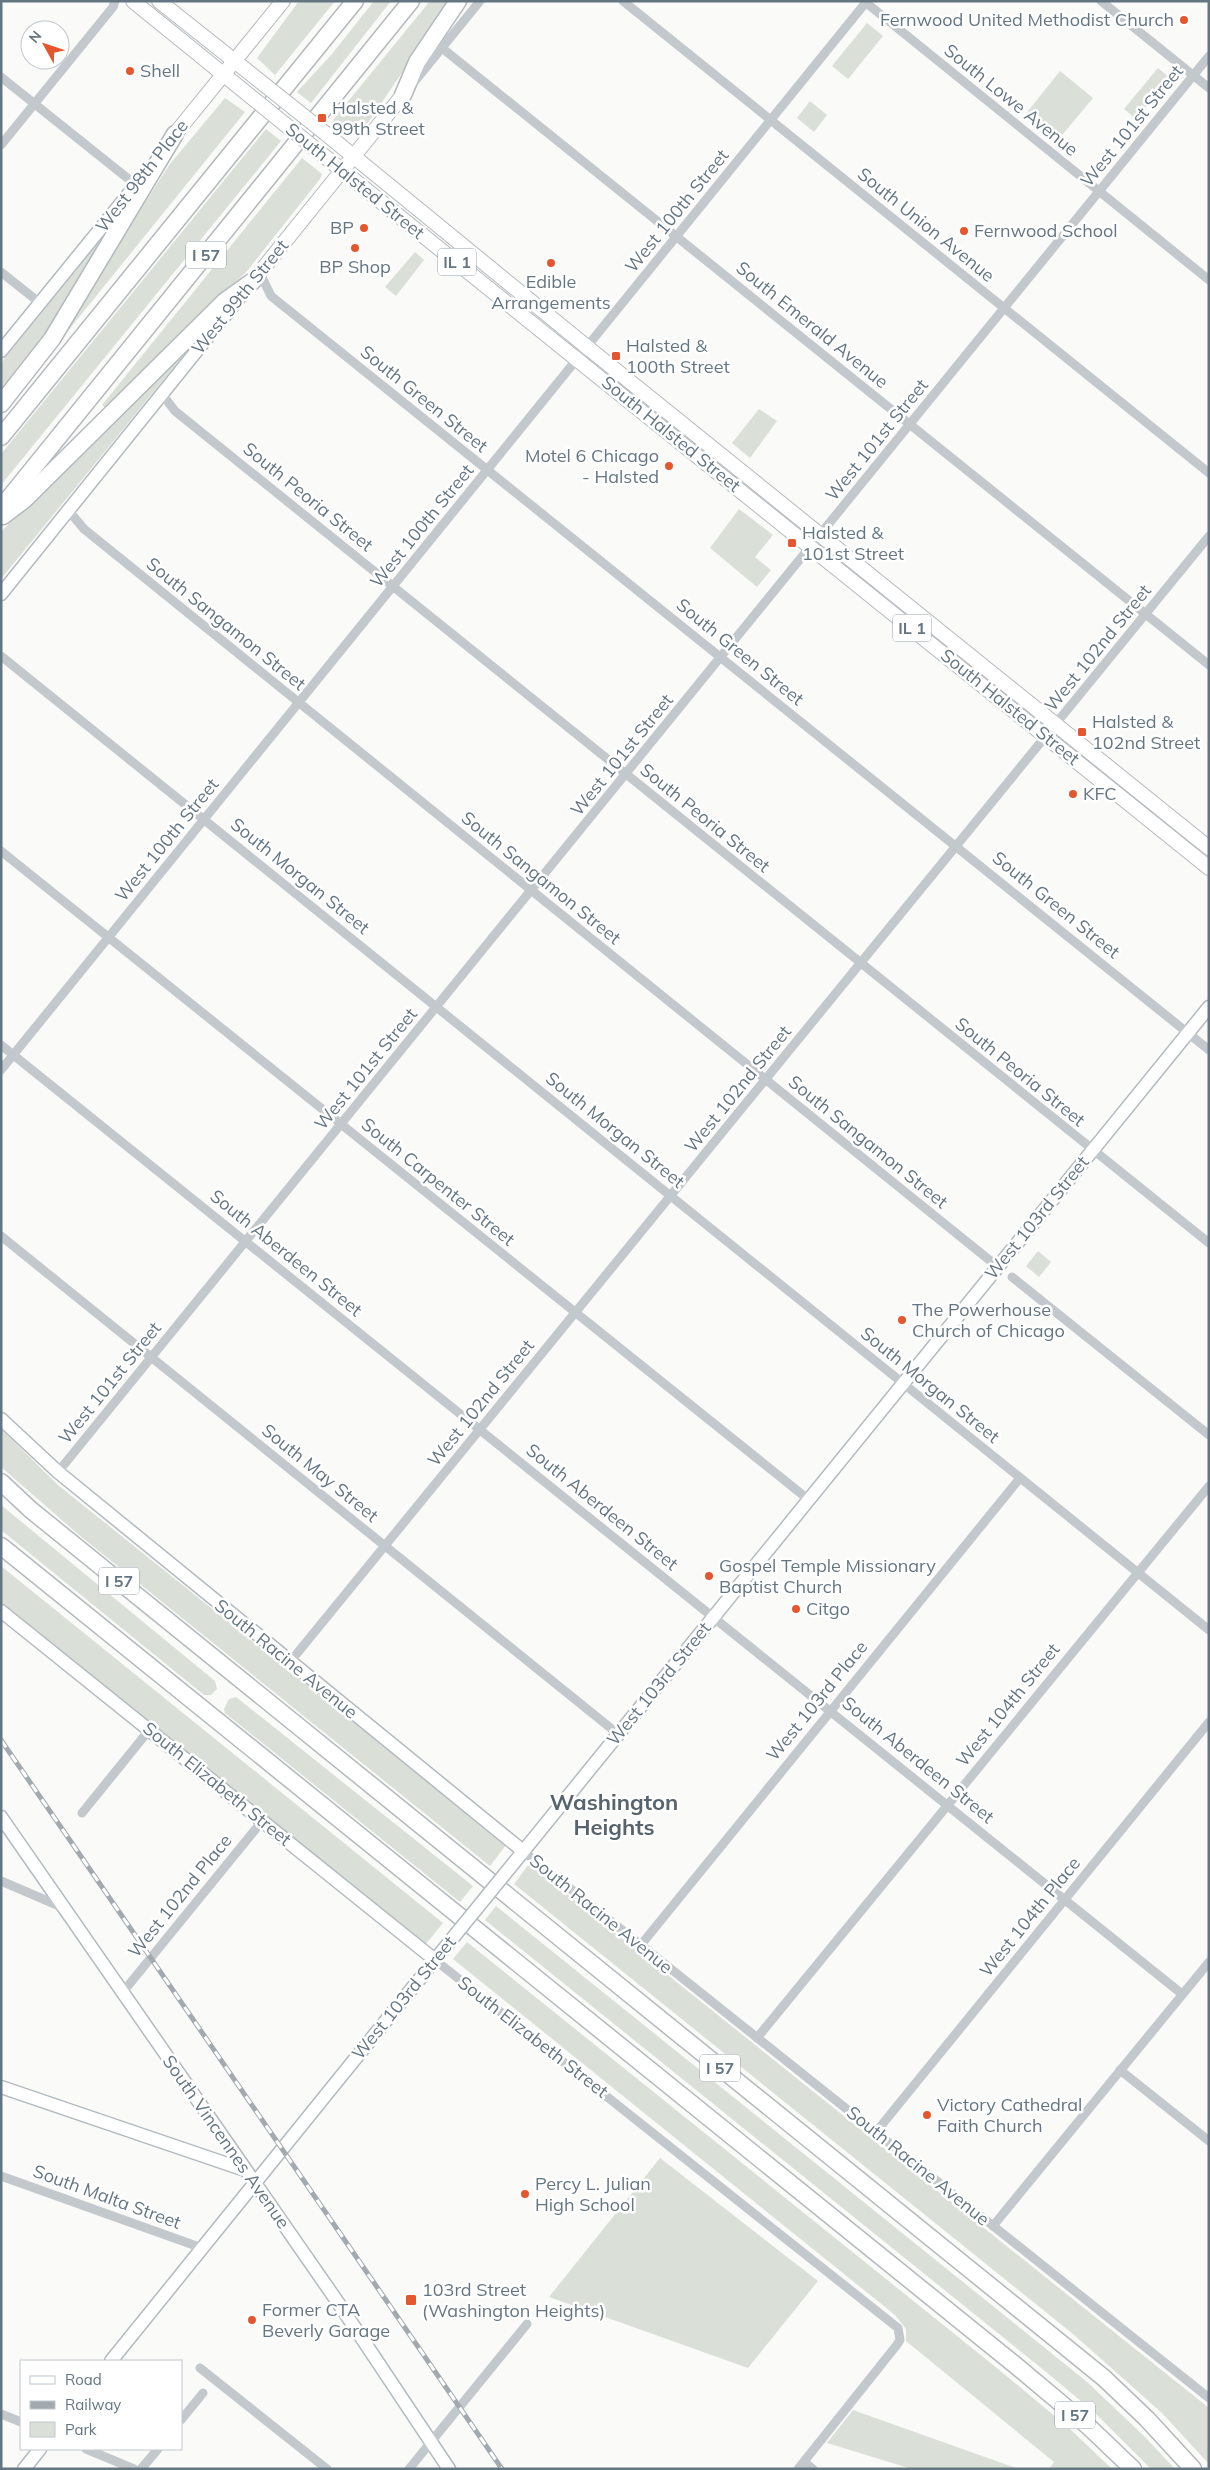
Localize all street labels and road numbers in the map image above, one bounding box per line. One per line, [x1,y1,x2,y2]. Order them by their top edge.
street label: South Lowe Avenue [940,38,1083,161]
street label: West 101st Street [1075,60,1188,191]
street label: West 98th Place [90,115,193,237]
street label: South Halsted Street [281,117,430,244]
street label: West 100th Street [620,144,733,277]
street label: South Union Avenue [853,162,999,287]
street label: West 99th Street [186,234,293,359]
road number: I 57 [186,242,226,268]
road number: IL 1 [438,248,476,276]
street label: South Emerald Avenue [732,256,893,393]
street label: South Green Street [356,340,493,457]
street label: South Halsted Street [597,370,746,497]
street label: West 101st Street [820,374,933,505]
street label: South Peoria Street [239,437,378,556]
street label: West 100th Street [365,459,478,592]
street label: South Sangamon Street [142,552,311,695]
street label: West 102nd Street [1039,580,1156,716]
street label: South Green Street [672,593,809,710]
road number: IL 1 [893,614,931,641]
street label: South Halsted Street [936,643,1085,770]
street label: West 101st Street [565,689,678,820]
street label: South Peoria Street [636,758,775,877]
street label: West 100th Street [110,773,223,906]
street label: South Sangamon Street [457,806,626,949]
street label: South Morgan Street [226,812,374,939]
street label: South Green Street [988,846,1125,963]
street label: West 101st Street [309,1003,422,1134]
street label: South Peoria Street [951,1012,1090,1131]
street label: West 102nd Street [679,1021,796,1157]
street label: South Morgan Street [541,1066,689,1193]
street label: South Sangamon Street [784,1070,953,1213]
street label: South Carpenter Street [357,1113,520,1251]
street label: West 103rd Street [980,1151,1094,1284]
street label: South Aberdeen Street [206,1184,367,1321]
street label: West 101st Street [53,1317,166,1448]
street label: South Morgan Street [856,1321,1004,1448]
street label: West 102nd Street [422,1335,539,1471]
street label: South May Street [257,1418,383,1527]
street label: South Aberdeen Street [522,1438,683,1575]
road number: I 57 [99,1568,139,1594]
street label: South Racine Avenue [210,1594,363,1723]
street label: West 103rd Street [602,1617,716,1750]
street label: West 103rd Place [761,1636,872,1766]
street label: West 104th Street [951,1638,1064,1771]
street label: South Aberdeen Street [838,1691,999,1828]
street label: South Elizabeth Street [138,1717,296,1851]
street label: West 102nd Place [123,1829,236,1962]
street label: South Racine Avenue [525,1849,678,1978]
street label: West 104th Place [974,1852,1085,1981]
street label: West 103rd Street [347,1931,461,2064]
street label: South Elizabeth Street [454,1971,613,2102]
street label: South Vincennes Avenue [158,2051,295,2233]
road number: I 57 [700,2054,740,2082]
street label: South Racine Avenue [842,2101,995,2230]
street label: South Malta Street [30,2159,184,2234]
road number: I 57 [1055,2402,1095,2428]

